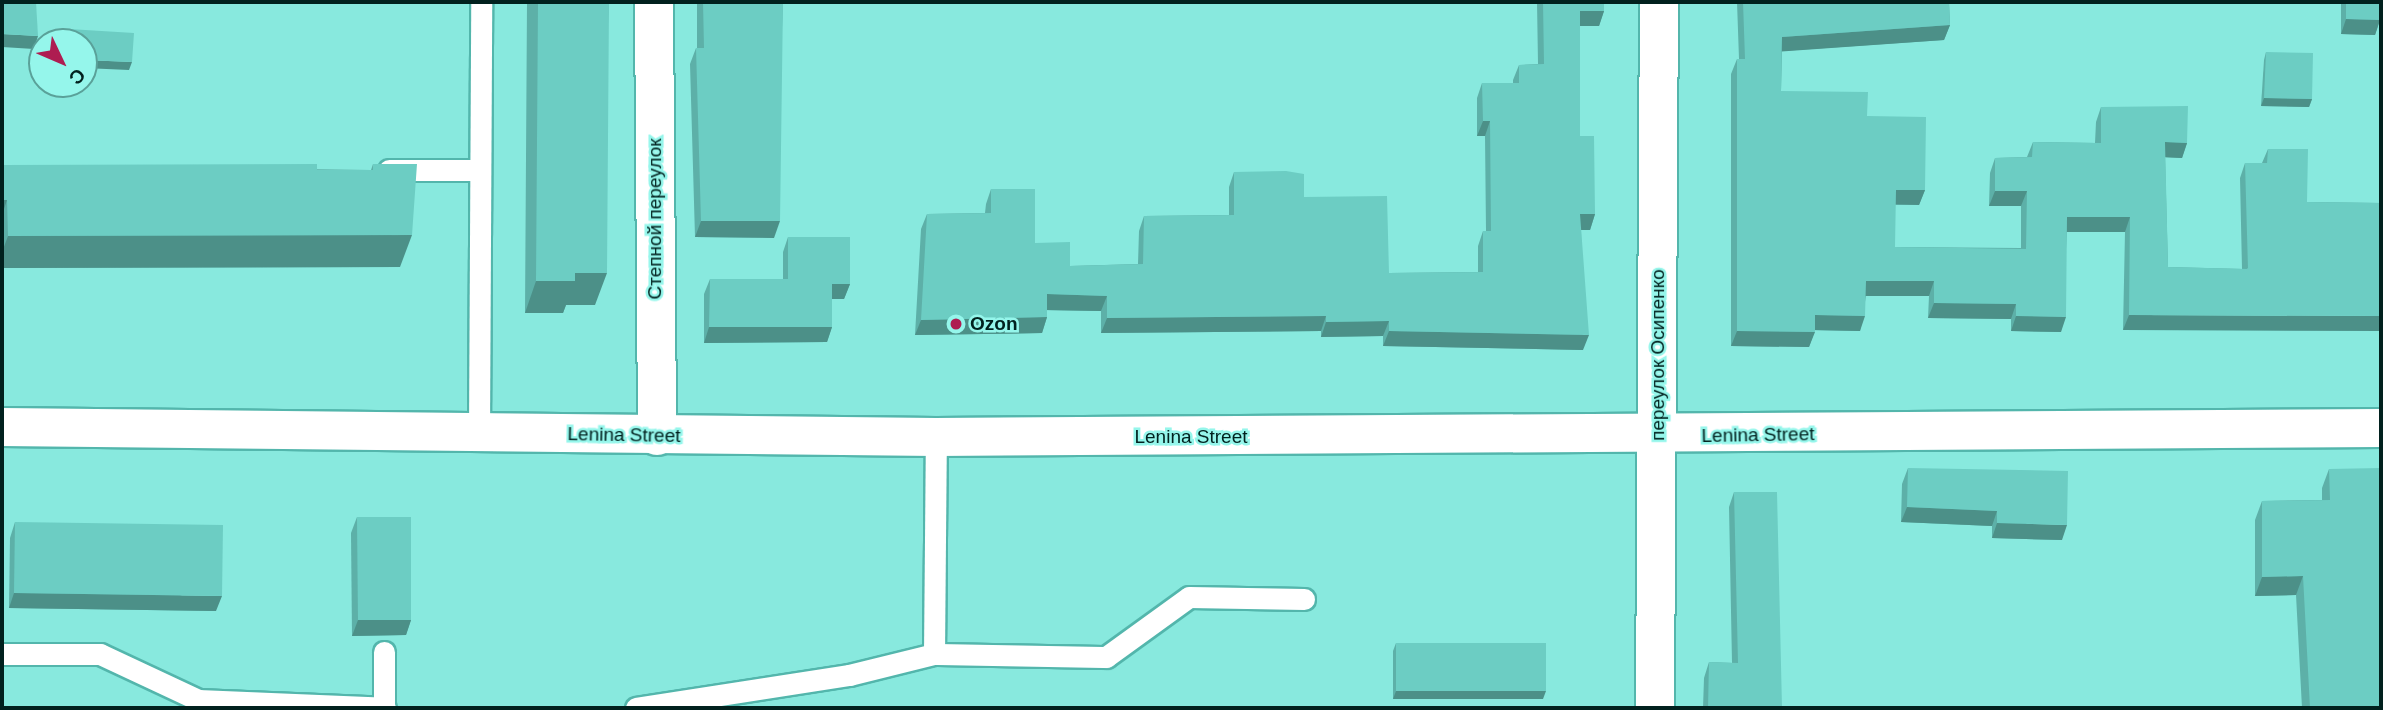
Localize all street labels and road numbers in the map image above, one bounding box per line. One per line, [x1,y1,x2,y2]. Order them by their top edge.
street label: Степной переулок [644,138,666,300]
street label: переулок Осипенко [1647,269,1669,441]
street label: Lenina Street [567,423,681,447]
street label: Lenina Street [1701,423,1815,447]
street label: Lenina Street [1134,426,1248,448]

